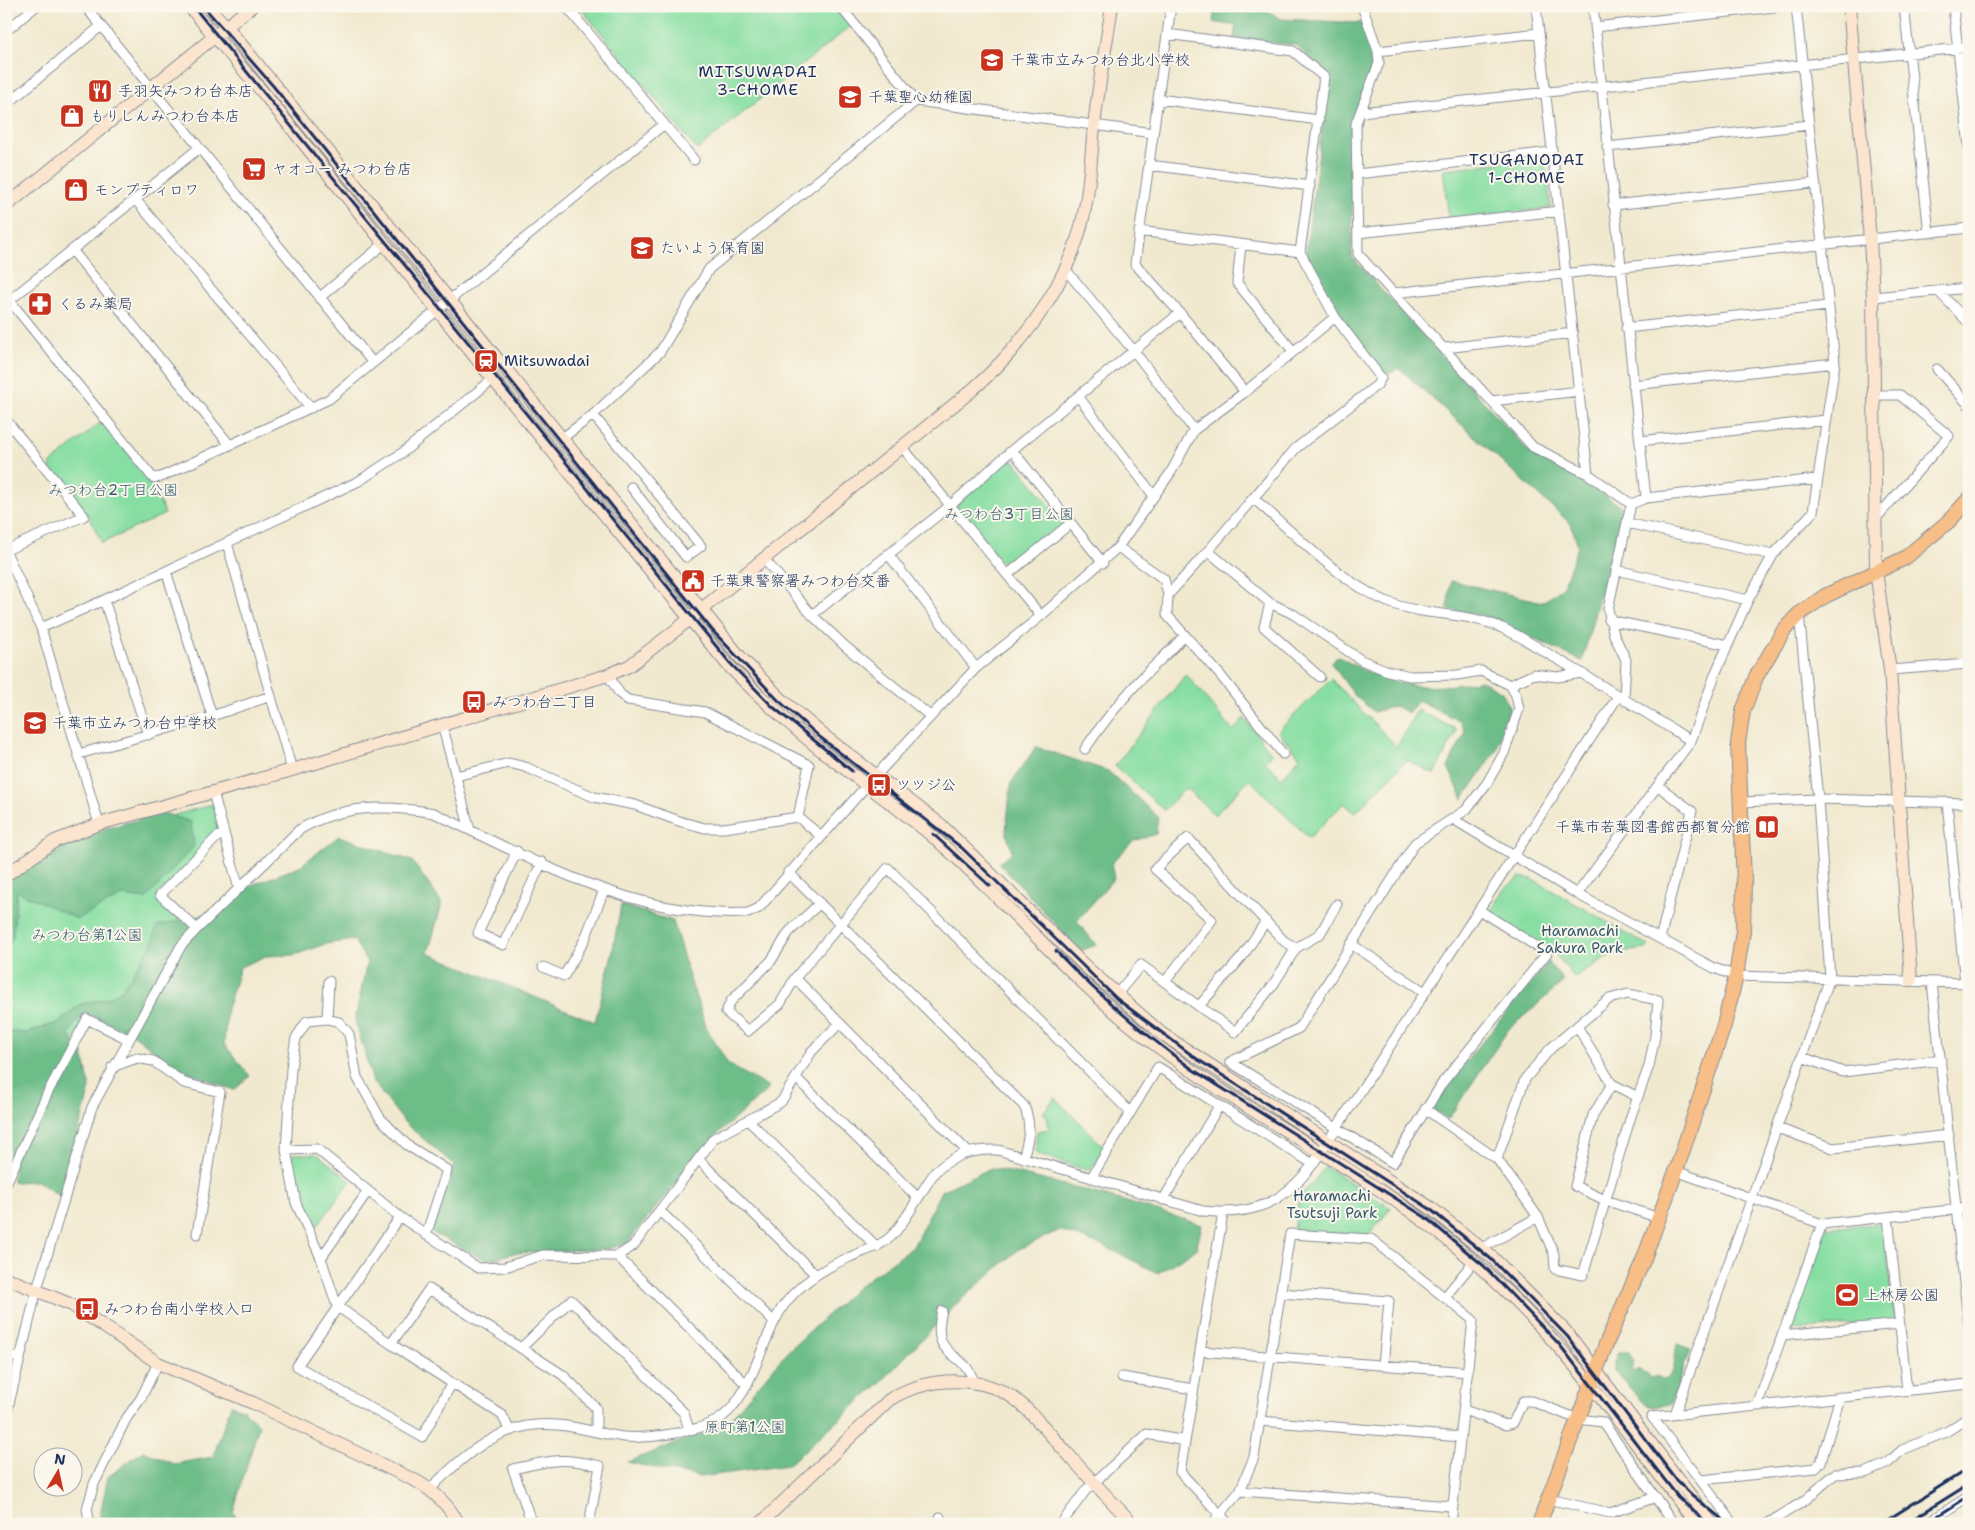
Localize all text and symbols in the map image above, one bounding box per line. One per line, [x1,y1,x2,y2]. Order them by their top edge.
school or university icon: 千葉市立みつわ台北小学校 [979,47,1005,73]
place label: 千葉市立みつわ台北小学校 [1010,50,1190,70]
district label: MITSUWADAI 3-CHOME [698,61,818,100]
restaurant icon: 手羽矢みつわ台本店 [87,78,113,104]
place label: 手羽矢みつわ台本店 [118,81,253,101]
school or university icon: 千葉聖心幼稚園 [837,84,863,110]
place label: 千葉聖心幼稚園 [868,87,973,107]
shop icon: もりしんみつわ台本店 [59,103,85,129]
place label: もりしんみつわ台本店 [90,106,240,126]
district label: TSUGANODAI 1-CHOME [1469,149,1585,188]
supermarket icon: ヤオコー みつわ台店 [241,156,267,182]
place label: ヤオコー みつわ台店 [272,159,412,179]
shop icon: モンプティロワ [63,177,89,203]
place label: モンプティロワ [94,180,199,200]
school or university icon: たいよう保育園 [629,235,655,261]
place label: たいよう保育園 [660,238,765,258]
pharmacy icon: くるみ薬局 [27,291,53,317]
place label: くるみ薬局 [58,294,133,314]
station icon: Mitsuwadai [473,348,499,374]
place label: Mitsuwadai [504,351,590,371]
park label: みつわ台2丁目公園 [48,480,178,500]
park label: みつわ台3丁目公園 [944,504,1074,524]
public building icon: 千葉東警察署みつわ台交番 [680,568,706,594]
place label: 千葉東警察署みつわ台交番 [710,571,890,591]
bus stop icon: みつわ台二丁目 [461,689,487,715]
place label: みつわ台二丁目 [492,692,597,712]
school or university icon: 千葉市立みつわ台中学校 [22,710,48,736]
place label: 千葉市立みつわ台中学校 [52,713,217,733]
bus stop icon: ツツジ公 [866,772,892,798]
place label: ツツジ公 [896,775,956,795]
library icon: 千葉市若葉図書館西都賀分館 [1754,814,1780,840]
place label: 千葉市若葉図書館西都賀分館 [1555,817,1750,837]
park label: Haramachi Sakura Park [1537,921,1623,958]
park label: みつわ台第1公園 [31,925,143,945]
park label: Haramachi Tsutsuji Park [1286,1186,1378,1223]
sports icon: 上林房公園 [1834,1282,1860,1308]
place label: 上林房公園 [1864,1285,1939,1305]
bus stop icon: みつわ台南小学校入口 [74,1296,100,1322]
place label: みつわ台南小学校入口 [104,1299,254,1319]
park label: 原町第1公園 [704,1417,786,1437]
north arrow [32,1448,82,1498]
text: N [53,1449,67,1469]

